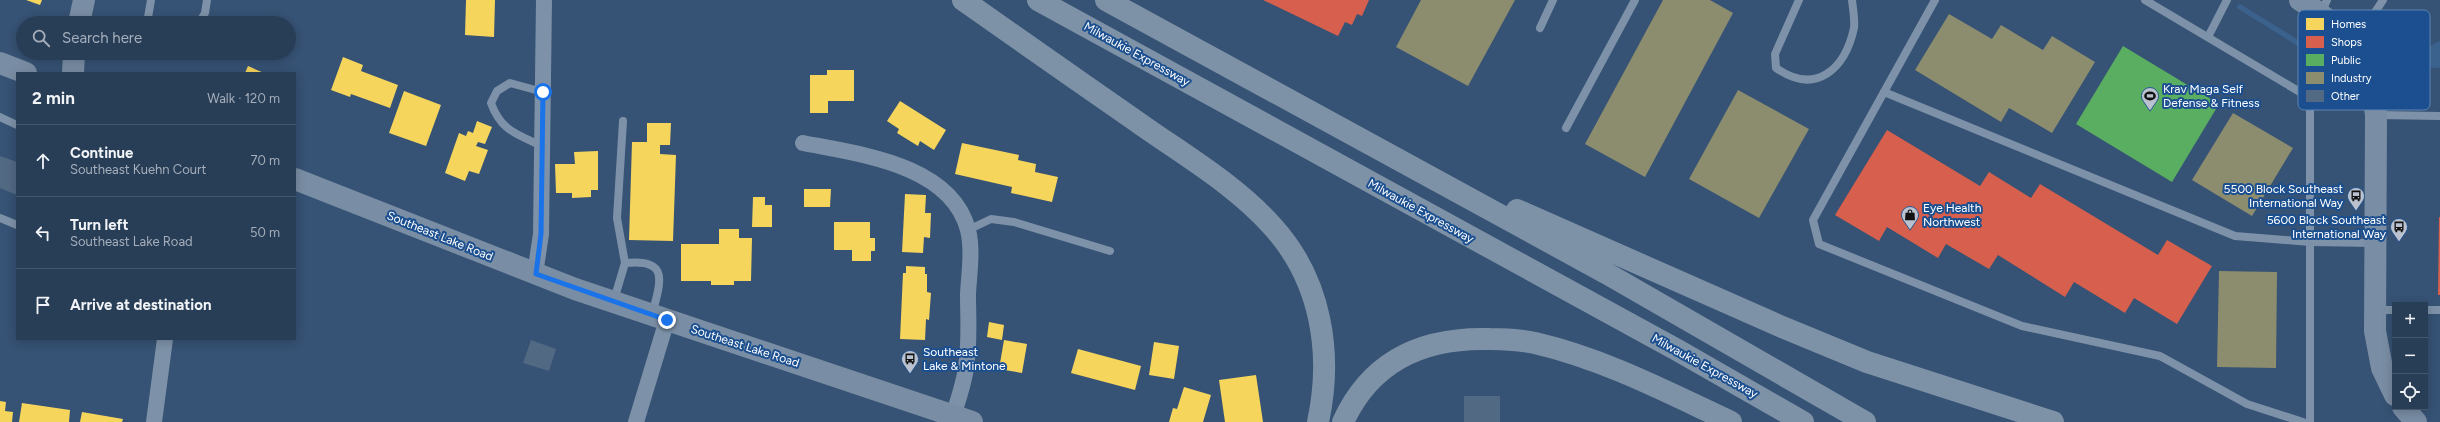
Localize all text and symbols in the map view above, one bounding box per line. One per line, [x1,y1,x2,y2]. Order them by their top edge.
legend [2298,10,2430,110]
search box [16,16,296,60]
text: Homes [2331,18,2366,31]
street label: Milwaukie Expressway [1082,19,1193,89]
icon: search [30,27,52,49]
text: Search here [62,29,142,47]
text: Shops [2331,36,2362,49]
text: Public [2331,54,2361,67]
text: Industry [2331,72,2372,85]
place label: Krav Maga Self Defense & Fitness [2163,82,2260,110]
route start [534,83,552,101]
sports icon: Krav Maga Self Defense & Fitness [2140,86,2160,111]
text: 2 min [32,88,75,108]
text: Other [2331,90,2360,103]
text: Walk · 120 m [207,91,280,106]
text: Continue [70,144,133,162]
icon: ahead [32,150,54,172]
text: 70 m [250,153,280,168]
text: Southeast Kuehn Court [70,162,206,177]
street label: Milwaukie Expressway [1366,176,1477,246]
place label: 5500 Block Southeast International Way [2224,182,2344,210]
bus stop icon: 5500 Block Southeast International Way [2346,186,2366,211]
place label: Eye Health Northwest [1923,201,1982,229]
shop icon: Eye Health Northwest [1900,205,1920,230]
street label: Southeast Lake Road [385,208,495,264]
place label: 5600 Block Southeast International Way [2267,213,2387,241]
text: Turn left [70,216,128,234]
bus stop icon: 5600 Block Southeast International Way [2389,217,2409,242]
icon: left [32,222,54,244]
text: 50 m [250,225,280,240]
text: Southeast Lake Road [70,234,193,249]
icon: arrive [32,294,54,316]
text: Arrive at destination [70,296,211,314]
map controls [2392,302,2428,410]
button: + [2392,302,2428,338]
route end [658,311,676,329]
street label: Southeast Lake Road [689,322,801,370]
street label: Milwaukie Expressway [1650,331,1761,401]
button: − [2392,338,2428,374]
place label: Southeast Lake & Mintone [923,345,1006,373]
bus stop icon: Southeast Lake & Mintone [900,349,920,374]
button: locate [2392,374,2428,410]

